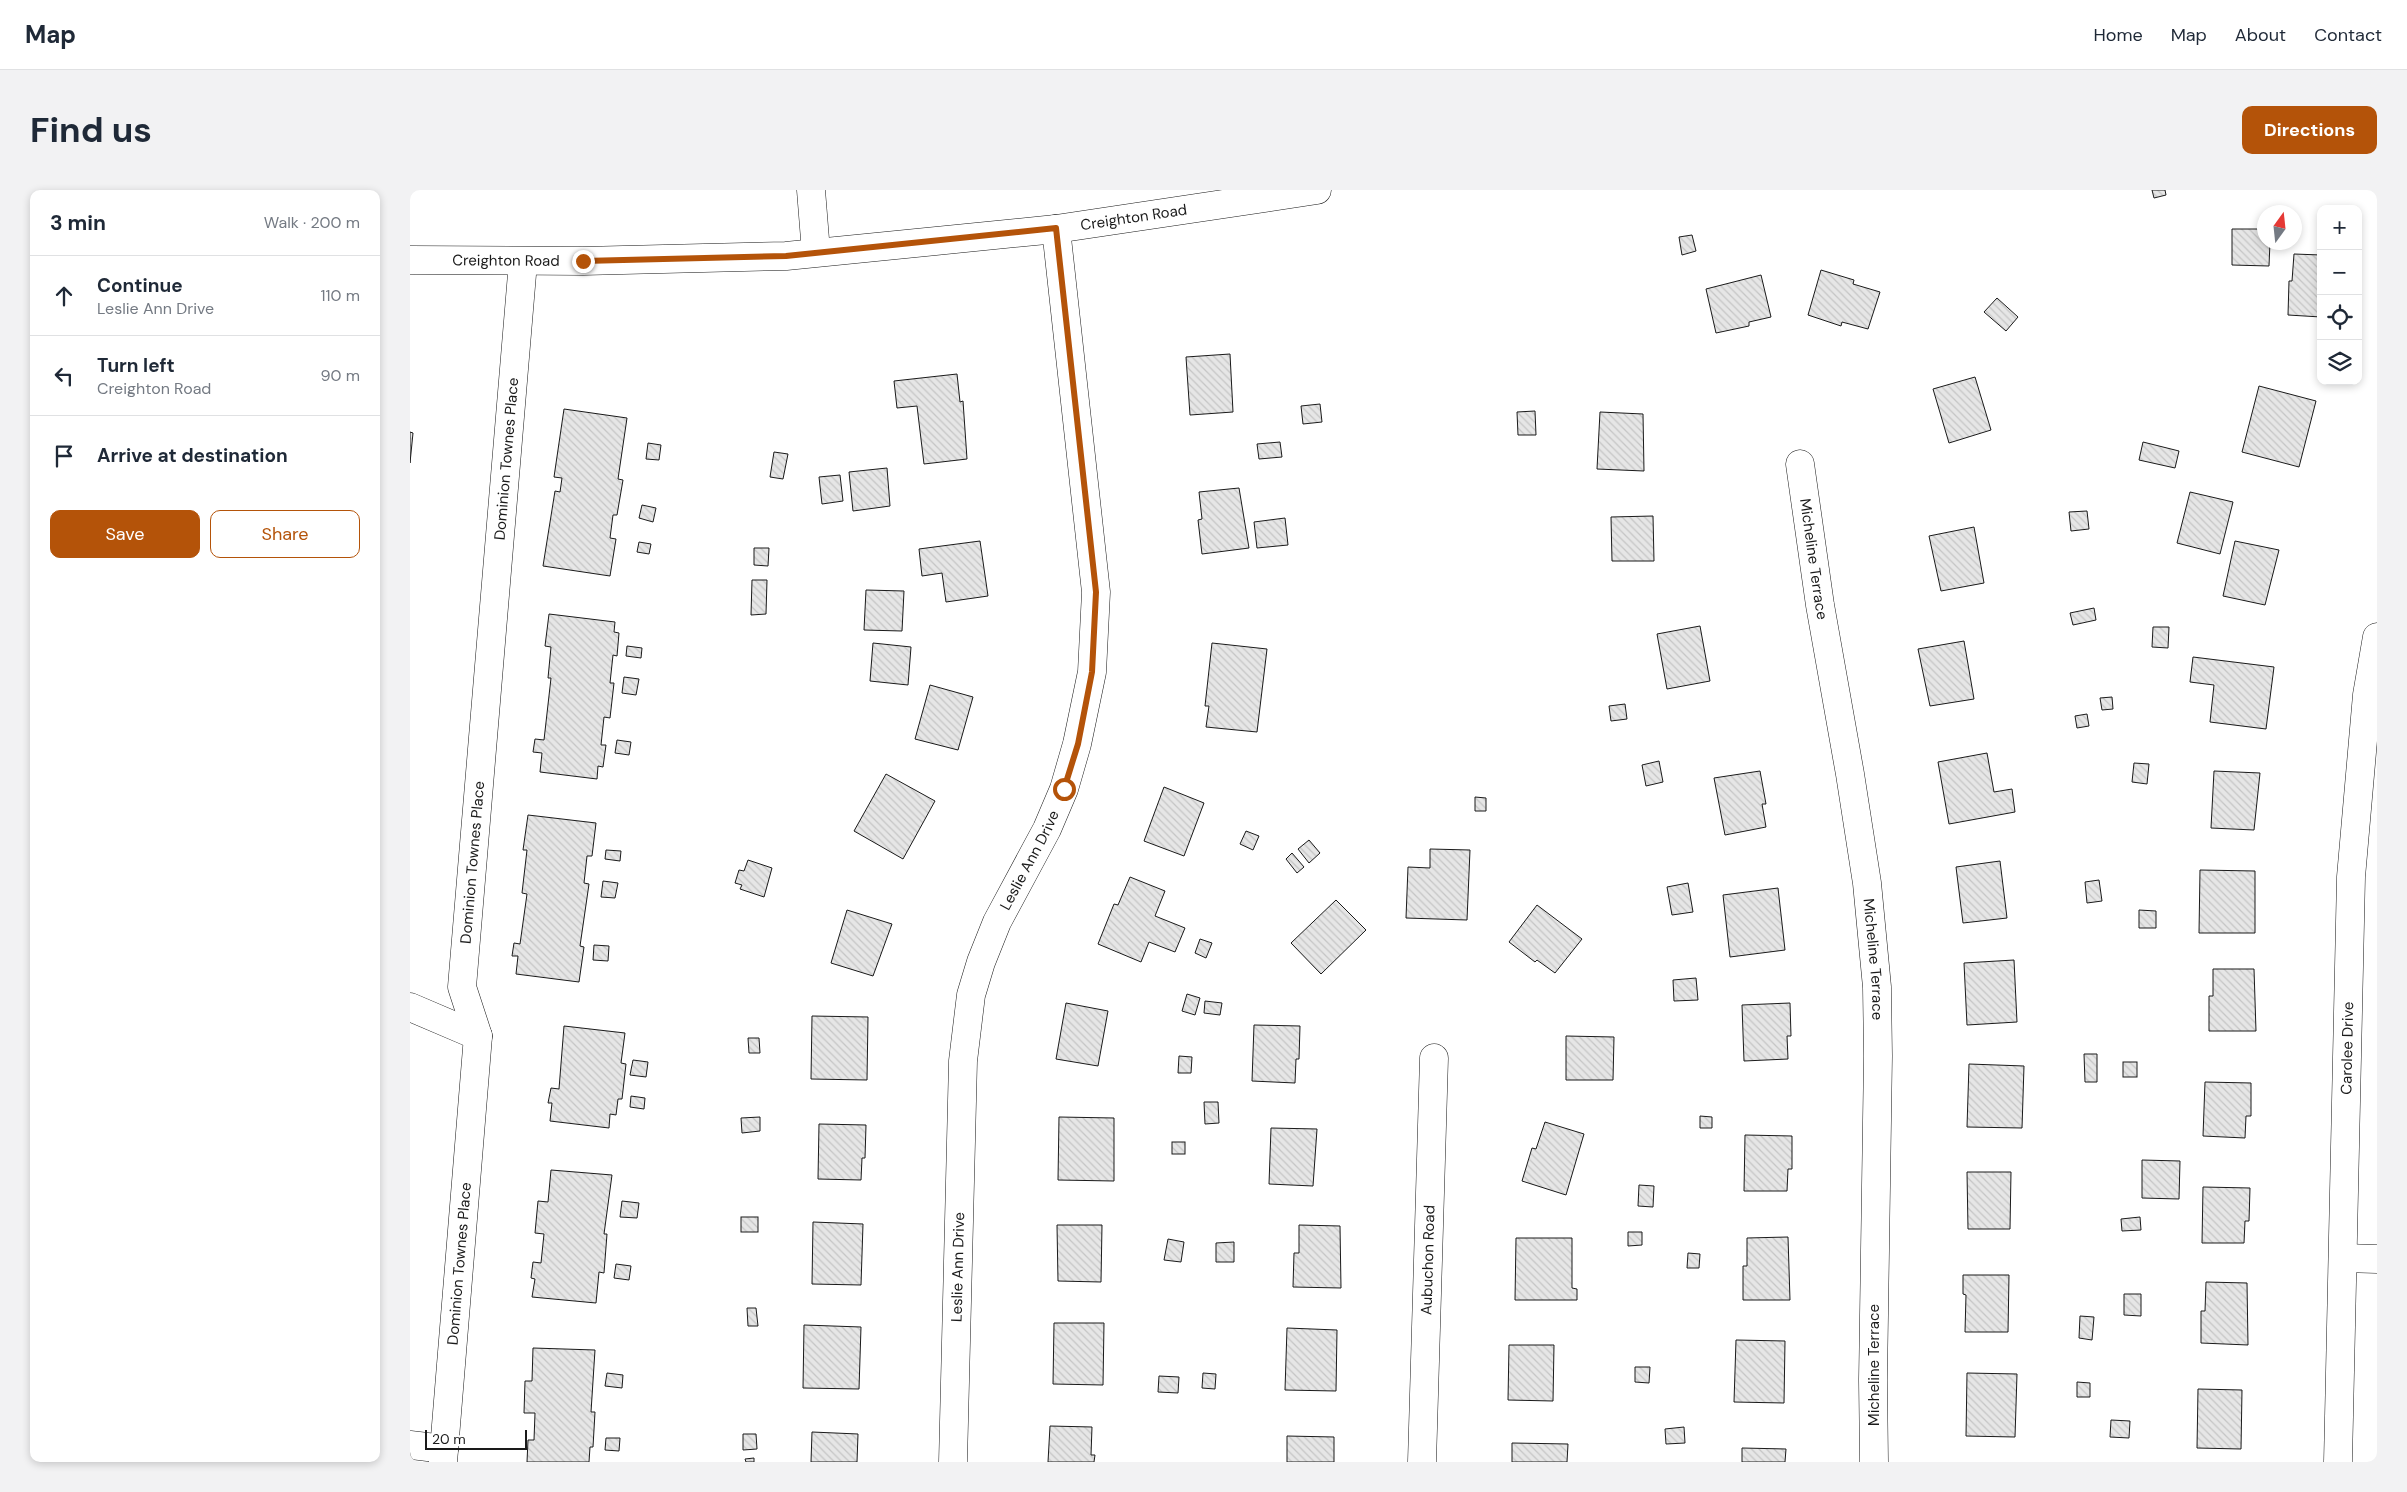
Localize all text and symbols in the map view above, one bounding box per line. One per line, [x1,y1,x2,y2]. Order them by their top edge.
text: Map [25,19,76,50]
text: Home [2093,23,2143,47]
text: Map [2171,23,2207,47]
text: About [2235,23,2286,47]
text: Contact [2314,23,2382,47]
button: Directions [2242,106,2377,154]
text: Find us [30,107,152,153]
street label: Creighton Road [1079,200,1188,235]
north arrow [2257,205,2302,250]
map controls [2317,205,2362,385]
button: + [2317,205,2362,250]
text: 3 min [50,209,106,237]
text: Walk · 200 m [264,212,360,233]
street label: Creighton Road [452,250,560,271]
route end [572,250,595,273]
button: − [2317,250,2362,295]
text: Continue [97,273,183,298]
icon: ahead [50,282,78,310]
text: 110 m [321,285,360,306]
button: locate [2317,295,2362,340]
text: Leslie Ann Drive [97,298,214,319]
button: layers [2317,340,2362,385]
text: Turn left [97,353,175,378]
icon: left [50,362,78,390]
text: 90 m [320,365,360,386]
street label: Dominion Townes Place [490,377,523,541]
text: Creighton Road [97,378,211,399]
icon: arrive [50,442,78,470]
text: Arrive at destination [97,443,288,468]
street label: Micheline Terrace [1795,497,1832,621]
button: Save [50,510,200,558]
button: Share [210,510,360,558]
route start [1053,778,1076,801]
street label: Dominion Townes Place [456,780,489,945]
street label: Leslie Ann Drive [995,807,1064,914]
street label: Micheline Terrace [1859,898,1887,1020]
street label: Carolee Drive [2336,1001,2358,1095]
street label: Dominion Townes Place [443,1182,476,1346]
street label: Aubuchon Road [1416,1205,1440,1315]
street label: Leslie Ann Drive [946,1212,969,1322]
street label: Micheline Terrace [1864,1304,1884,1426]
scale bar [425,1427,528,1450]
text: 20 m [432,1430,466,1448]

